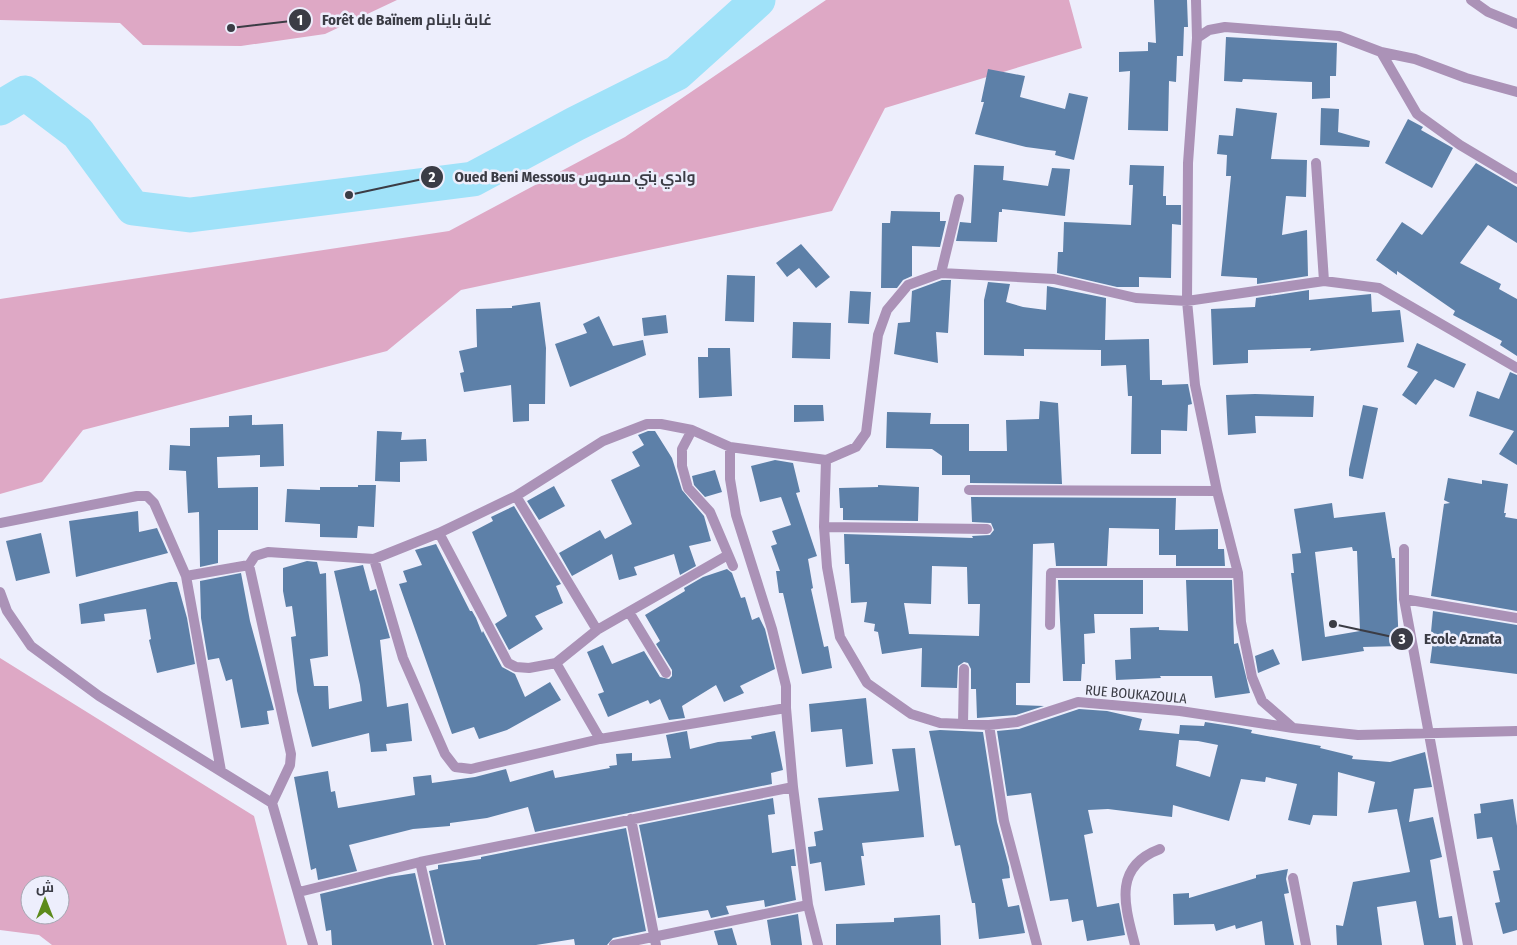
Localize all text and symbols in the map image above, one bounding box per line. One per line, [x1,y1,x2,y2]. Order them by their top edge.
callout: Forêt de Baïnem غابة باينام [287,5,502,35]
text: 1 [297,11,303,29]
text: Forêt de Baïnem غابة باينام [322,11,492,30]
callout: Oued Beni Messous وادي بني مسوس [419,162,705,192]
text: 2 [428,168,436,186]
text: Oued Beni Messous وادي بني مسوس [455,168,695,189]
callout: Ecole Aznata [1389,624,1512,654]
text: 3 [1397,630,1406,648]
text: Ecole Aznata [1424,630,1503,648]
street label: RUE BOUKAZOULA [1084,682,1188,707]
north arrow [20,875,70,925]
text: ش [36,879,54,896]

